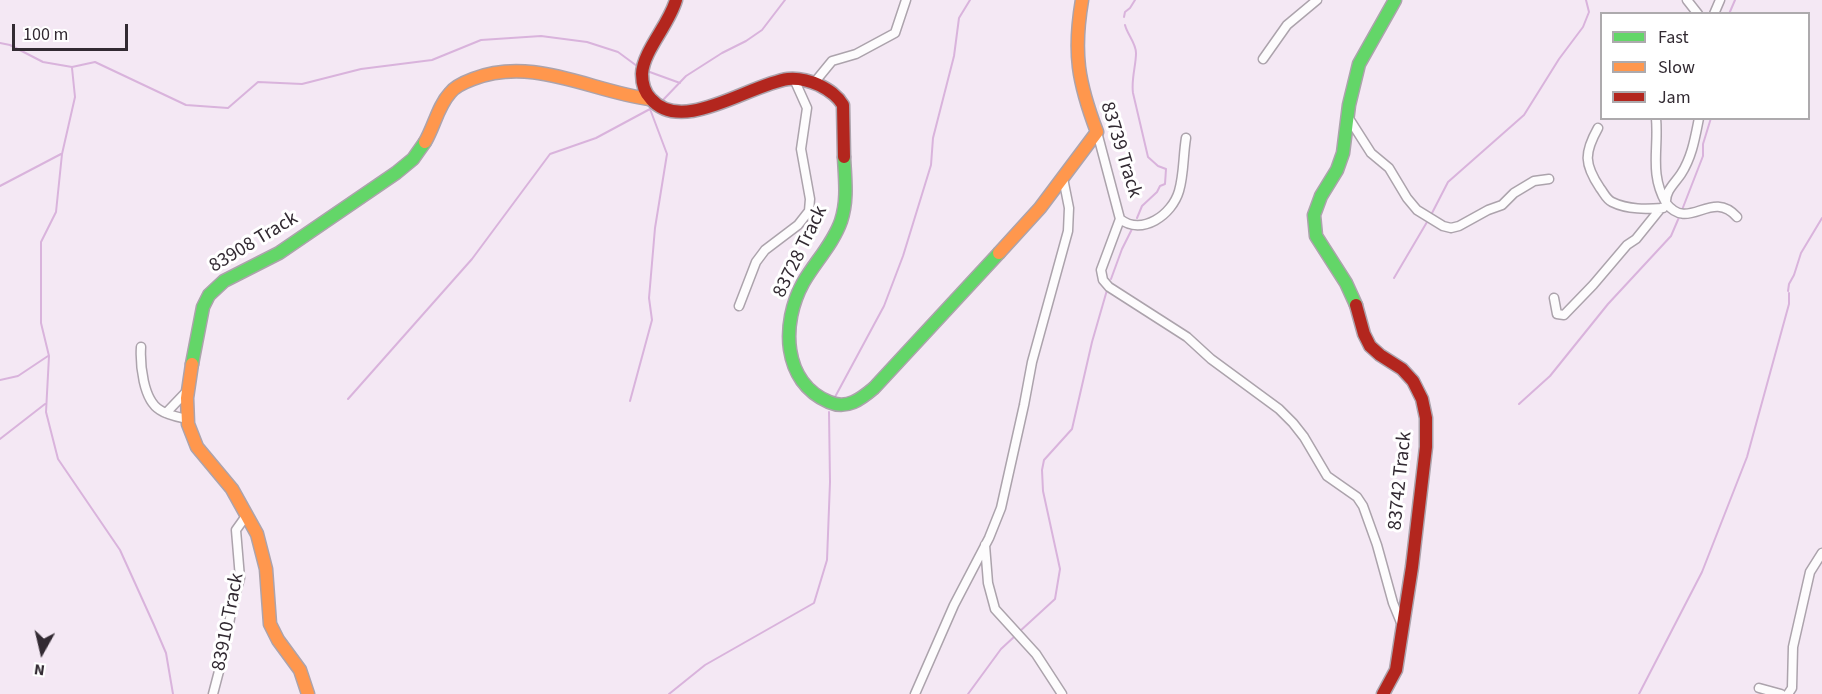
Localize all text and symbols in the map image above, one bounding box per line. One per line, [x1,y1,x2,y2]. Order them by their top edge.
scale bar [15,12,130,50]
legend [1600,12,1810,120]
text: 100 m [23,22,68,47]
text: Fast [1658,25,1689,50]
text: Slow [1658,55,1695,80]
text: Jam [1658,85,1691,110]
street label: 83739 Track [1094,99,1146,201]
street label: 83728 Track [769,202,833,302]
street label: 83908 Track [205,207,303,279]
street label: 83742 Track [1384,430,1418,532]
street label: 83910 Track [208,571,250,673]
north arrow [12,622,72,682]
text: N [33,658,46,681]

